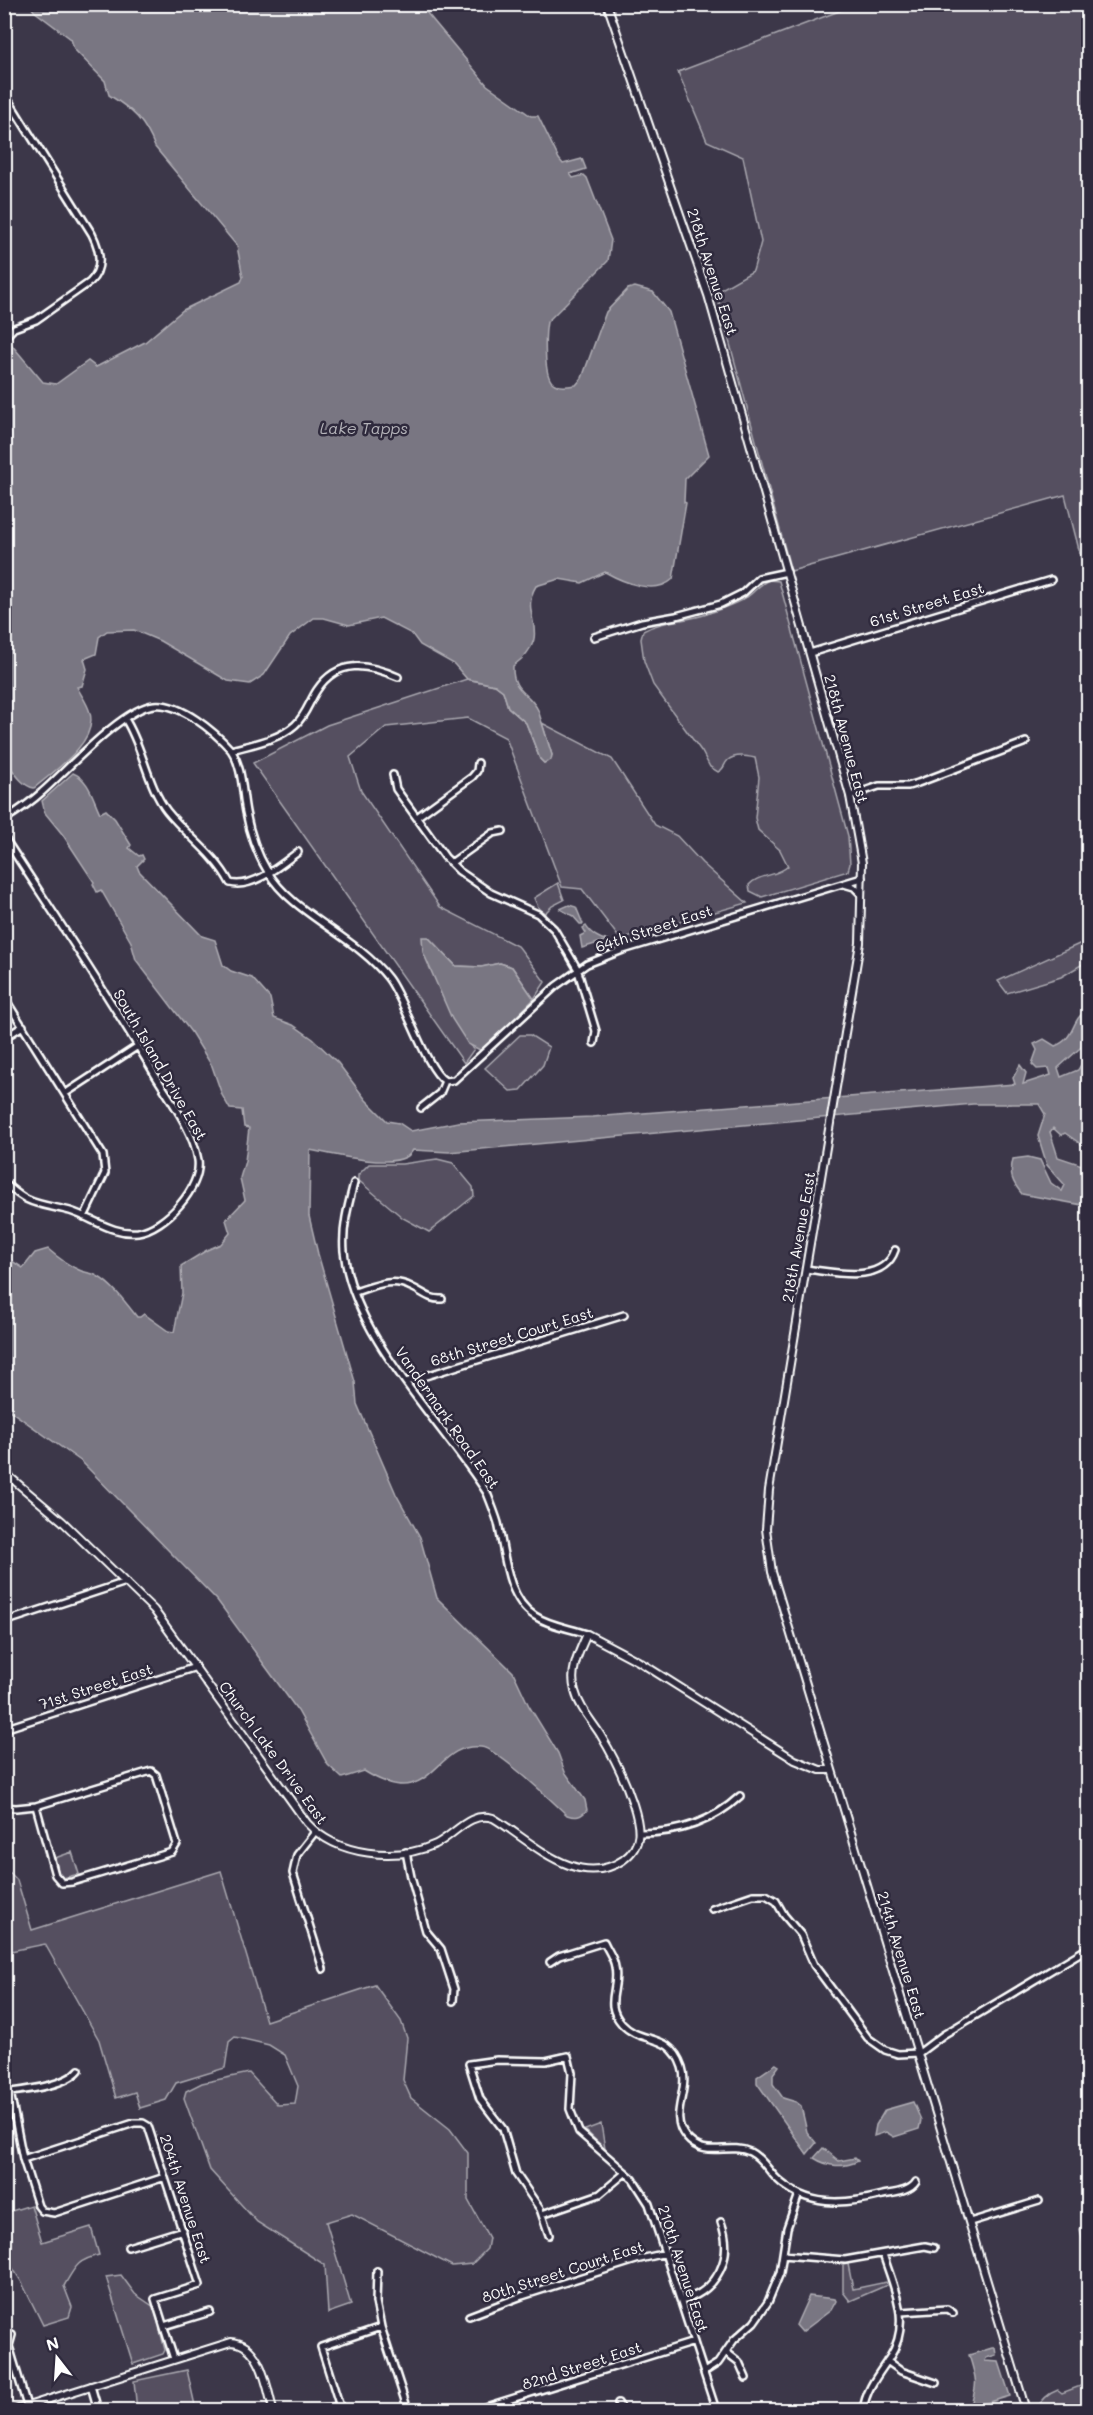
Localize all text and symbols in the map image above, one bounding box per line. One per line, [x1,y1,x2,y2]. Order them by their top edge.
street label: 218th Avenue East [683,206,743,338]
water label: Lake Tapps [320,417,408,438]
street label: 61st Street East [867,577,986,631]
street label: 218th Avenue East [820,672,874,805]
street label: 64th Street East [593,900,715,956]
street label: South Island Drive East [109,985,212,1144]
street label: 218th Avenue East [777,1170,819,1304]
street label: 68th Street Court East [428,1302,595,1370]
street label: Vandermark Road East [391,1342,505,1492]
street label: 71st Street East [36,1658,155,1714]
street label: Church Lake Drive East [215,1677,333,1828]
street label: 214th Avenue East [873,1889,931,2021]
street label: 204th Avenue East [156,2131,216,2266]
street label: 210th Avenue East [654,2202,714,2335]
street label: 80th Street Court East [479,2235,646,2307]
north arrow [27,2328,87,2388]
text: N [44,2331,61,2355]
street label: 82nd Street East [519,2336,644,2394]

